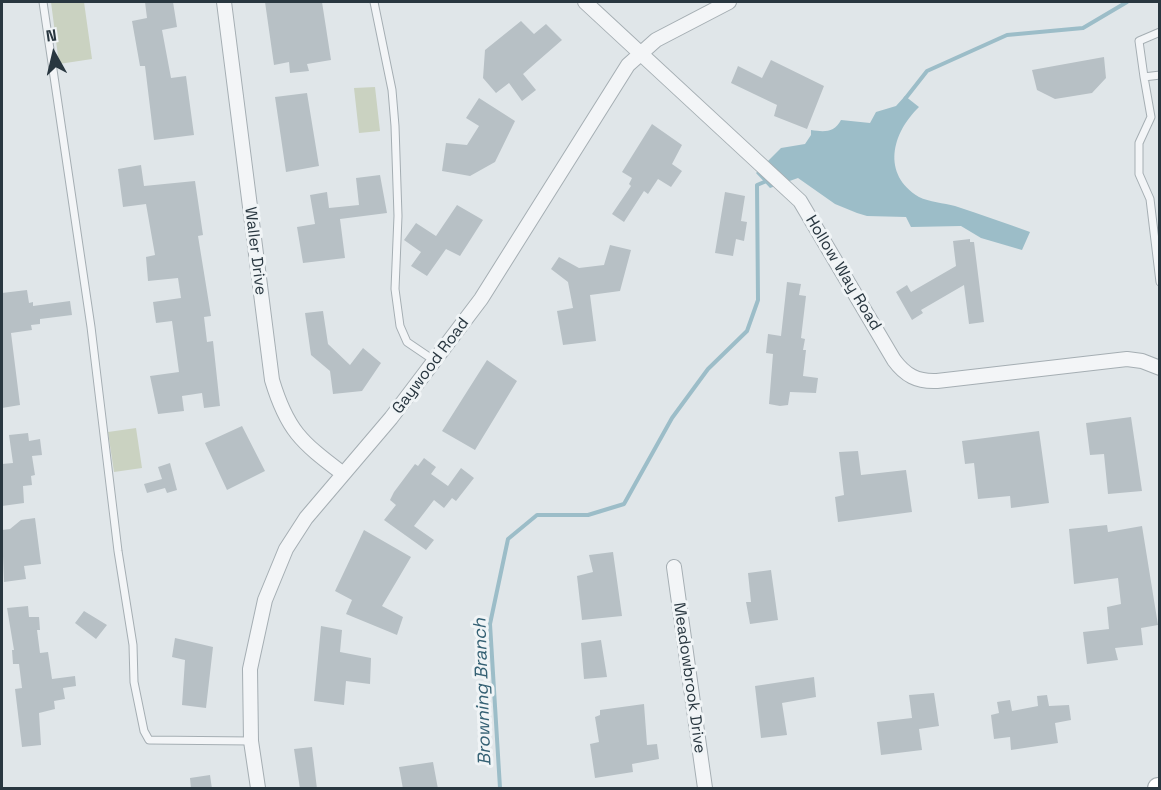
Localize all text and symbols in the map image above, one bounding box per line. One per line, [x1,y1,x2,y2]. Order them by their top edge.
north arrow [24,24,84,84]
text: N [45,25,58,47]
street label: Waller Drive [240,206,270,296]
street label: Hollow Way Road [801,212,885,334]
street label: Gaywood Road [389,314,473,418]
street label: Meadowbrook Drive [669,601,709,755]
water label: Browning Branch [470,618,496,766]

